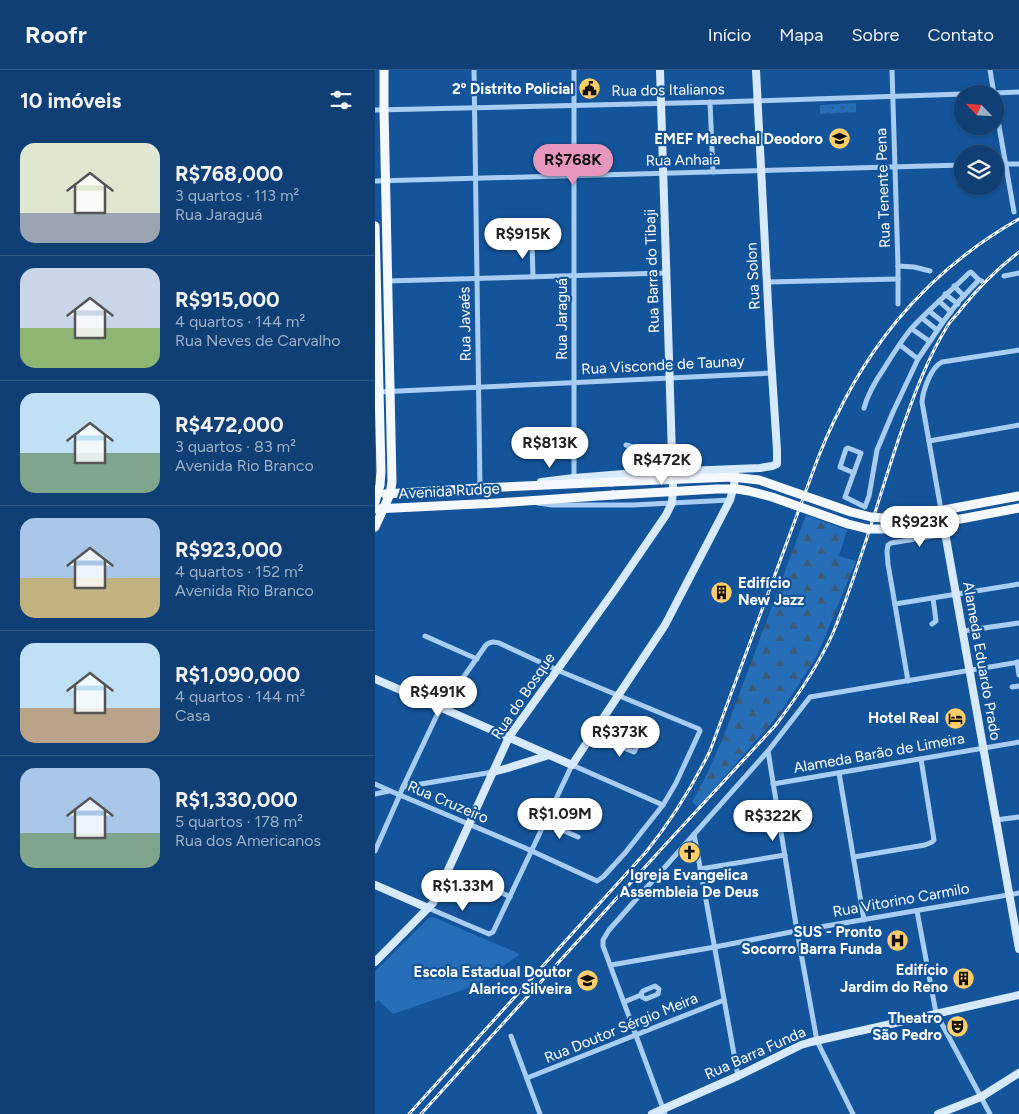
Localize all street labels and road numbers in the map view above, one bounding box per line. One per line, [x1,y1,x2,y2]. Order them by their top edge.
street label: Rua dos Italianos [611,80,725,100]
street label: Rua Tenente Pena [872,128,894,248]
street label: Rua Anhaia [645,150,721,170]
street label: Rua Barra do Tibaji [641,209,663,333]
street label: Rua Solon [742,242,764,310]
street label: Rua Jaraguá [553,278,571,360]
street label: Rua Javaés [455,286,475,362]
street label: Rua Visconde de Taunay [581,352,745,378]
street label: Avenida Rudge [398,479,500,503]
street label: Alameda Eduardo Prado [959,580,1005,742]
street label: Rua do Bosque [487,649,559,743]
street label: Alameda Barão de Limeira [792,729,966,777]
street label: Rua Cruzeiro [405,777,491,827]
street label: Rua Vitorino Carmilo [831,879,971,921]
street label: Rua Doutor Sérgio Meira [542,989,700,1067]
street label: Rua Barra Funda [702,1023,808,1083]

